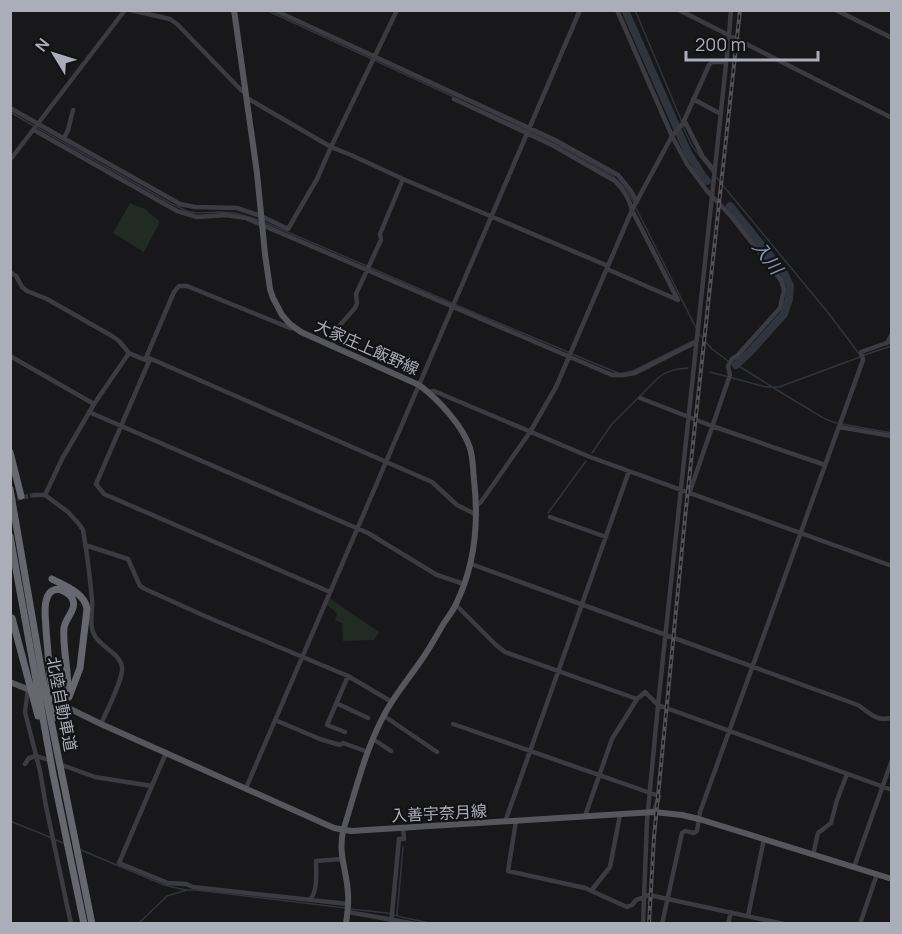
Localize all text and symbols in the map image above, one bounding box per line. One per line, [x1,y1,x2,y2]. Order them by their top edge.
north arrow [24,24,84,84]
scale bar [686,24,818,62]
text: 200 m [695,32,746,56]
text: N [30,33,54,56]
water label: 入川 [748,235,790,280]
street label: 大家庄上飯野線 [311,314,423,380]
street label: 北陸自動車道 [42,655,82,753]
street label: 入善宇奈月線 [390,800,488,826]

